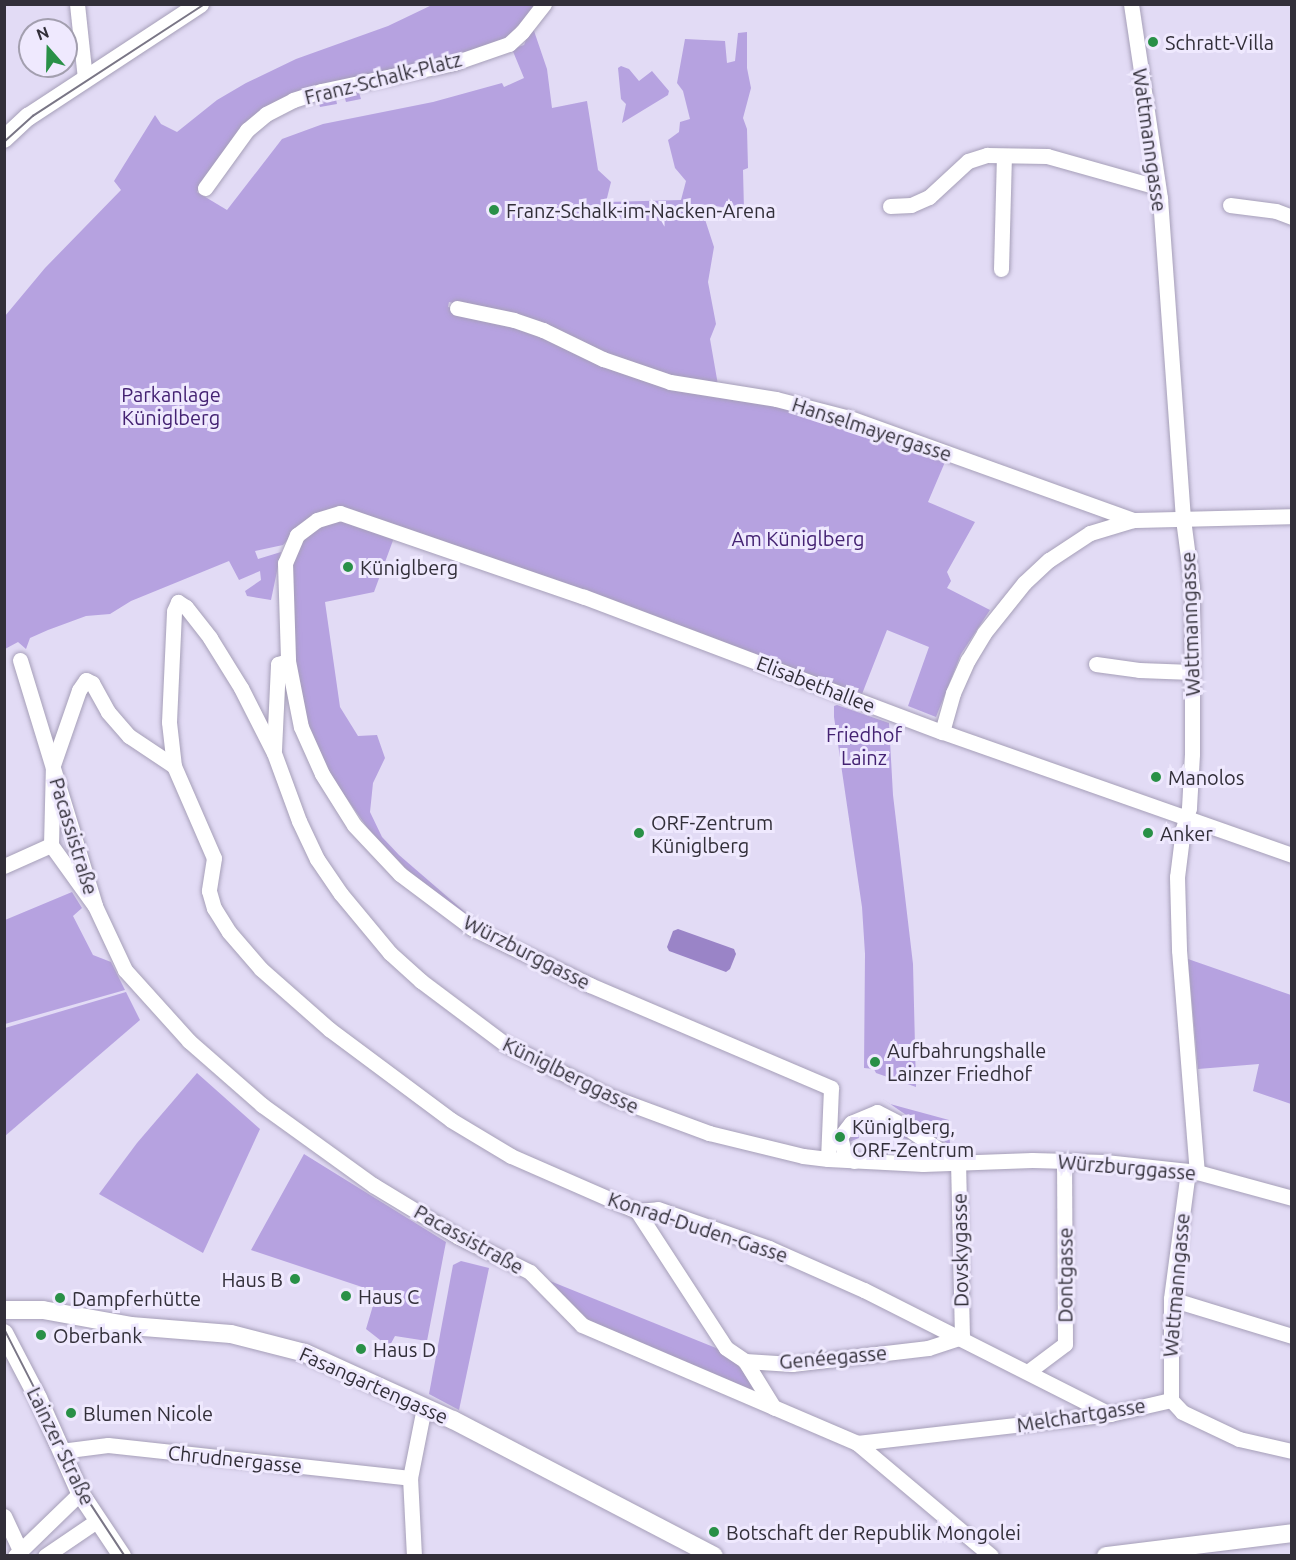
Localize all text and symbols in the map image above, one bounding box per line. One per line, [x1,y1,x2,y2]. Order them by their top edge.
north arrow [18,18,78,78]
text: N [34,22,51,43]
place label: Schratt-Villa [1165,30,1274,54]
marker: Schratt-Villa [1146,35,1160,49]
street label: Franz-Schalk-Platz [302,47,464,109]
street label: Wattmanngasse [1128,67,1172,213]
place label: Franz-Schalk-im-Nacken-Arena [506,198,776,222]
marker: Franz-Schalk-im-Nacken-Arena [487,203,501,217]
park label: Parkanlage Küniglberg [121,382,221,429]
street label: Hanselmayergasse [789,392,955,466]
park label: Am Küniglberg [731,526,865,550]
street label: Wattmanngasse [1175,551,1205,697]
place label: Küniglberg [360,555,458,579]
marker: Küniglberg [341,560,355,574]
street label: Elisabethallee [753,650,879,718]
park label: Friedhof Lainz [826,722,902,769]
place label: Manolos [1168,765,1244,789]
marker: Manolos [1149,770,1163,784]
street label: Pacassistraße [45,775,103,897]
place label: ORF-Zentrum Küniglberg [651,810,773,857]
place label: Anker [1160,821,1213,845]
marker: ORF-Zentrum Küniglberg [632,826,646,840]
marker: Anker [1141,826,1155,840]
street label: Würzburggasse [460,910,594,994]
street label: Küniglberggasse [499,1032,643,1118]
place label: Aufbahrungshalle Lainzer Friedhof [887,1038,1046,1085]
marker: Aufbahrungshalle Lainzer Friedhof [868,1055,882,1069]
place label: Küniglberg, ORF-Zentrum [852,1114,974,1161]
marker: Küniglberg, ORF-Zentrum [833,1130,847,1144]
street label: Würzburggasse [1057,1149,1197,1185]
street label: Konrad-Duden-Gasse [605,1187,791,1267]
street label: Dovskygasse [947,1193,973,1307]
street label: Pacassistraße [410,1199,528,1279]
street label: Wattmanngasse [1158,1212,1194,1358]
street label: Dontgasse [1053,1227,1077,1323]
place label: Haus B [221,1267,283,1291]
marker: Haus B [288,1272,302,1286]
place label: Haus C [358,1284,419,1308]
place label: Dampferhütte [72,1286,201,1310]
marker: Haus C [339,1289,353,1303]
marker: Dampferhütte [53,1291,67,1305]
place label: Oberbank [53,1323,142,1347]
marker: Oberbank [34,1328,48,1342]
place label: Haus D [373,1337,436,1361]
street label: Genéegasse [778,1340,888,1374]
street label: Fasangartengasse [296,1341,452,1429]
marker: Haus D [354,1342,368,1356]
street label: Lainzer Straße [22,1383,100,1509]
street label: Melchartgasse [1015,1393,1147,1437]
place label: Blumen Nicole [83,1401,213,1425]
marker: Blumen Nicole [64,1406,78,1420]
street label: Chrudnergasse [167,1440,303,1478]
place label: Botschaft der Republik Mongolei [726,1520,1021,1544]
marker: Botschaft der Republik Mongolei [707,1525,721,1539]

